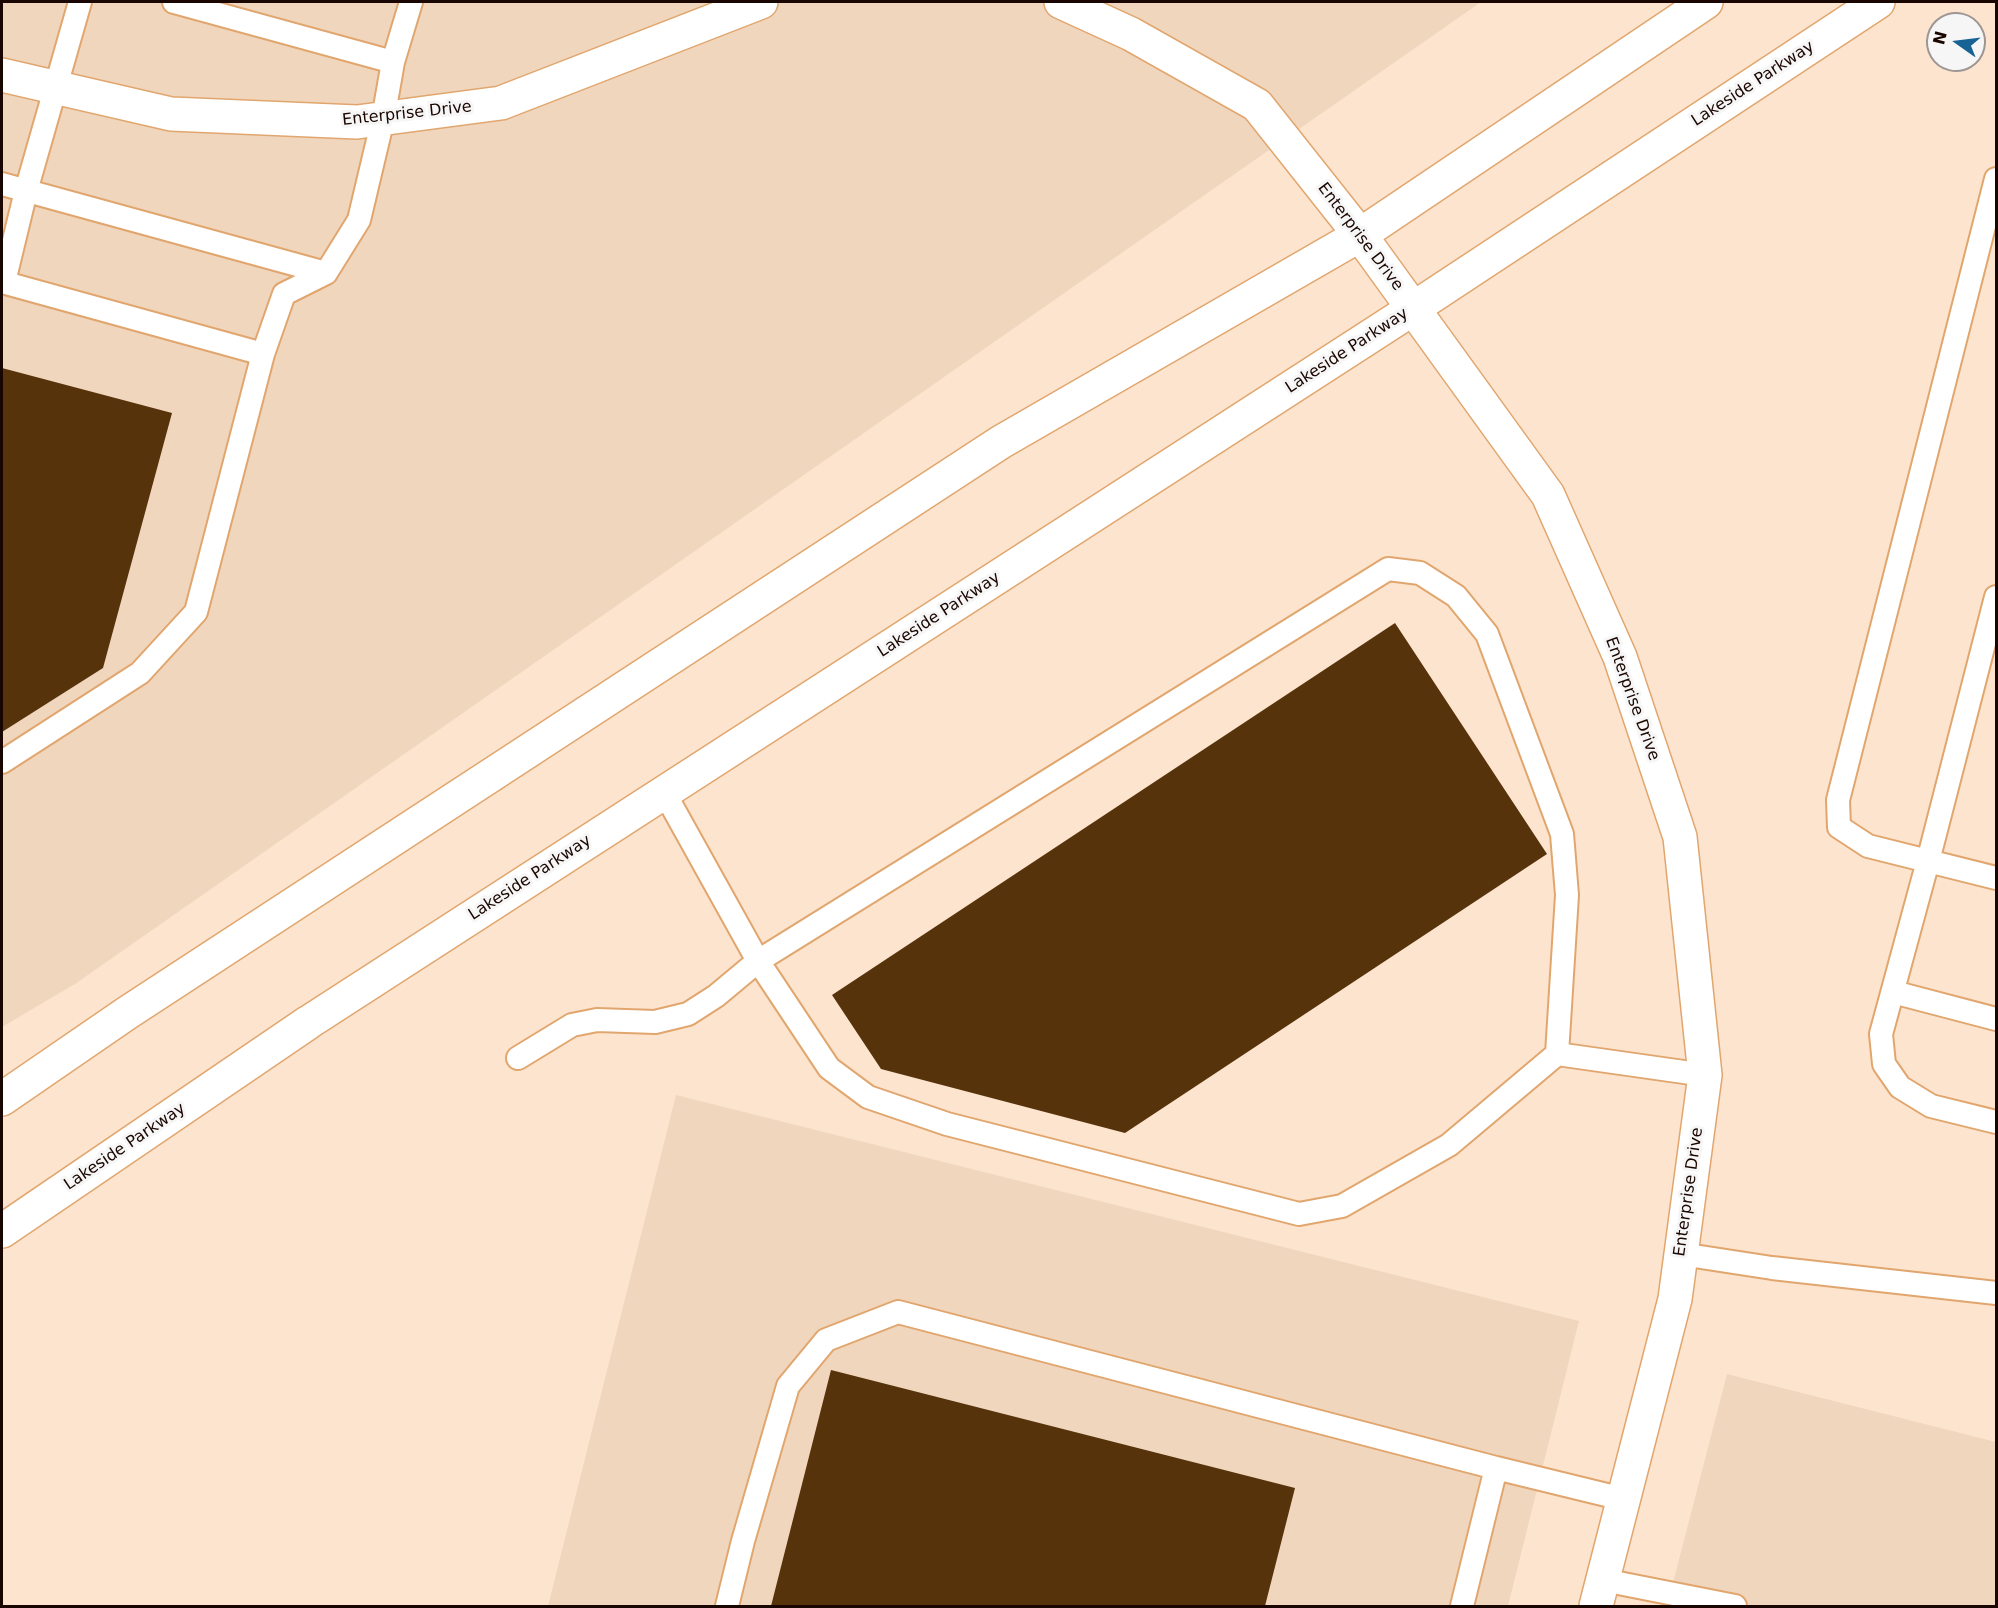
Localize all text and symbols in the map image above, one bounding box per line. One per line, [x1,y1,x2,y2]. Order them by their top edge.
north arrow [1926,12,1986,72]
text: N [1929,29,1951,47]
street label: Lakeside Parkway [1688,37,1818,131]
street label: Enterprise Drive [341,98,473,130]
street label: Enterprise Drive [1313,179,1407,295]
street label: Lakeside Parkway [1282,304,1412,398]
street label: Lakeside Parkway [874,568,1004,662]
street label: Enterprise Drive [1601,635,1663,763]
street label: Lakeside Parkway [465,831,595,925]
street label: Lakeside Parkway [61,1099,189,1195]
street label: Enterprise Drive [1670,1126,1708,1258]

